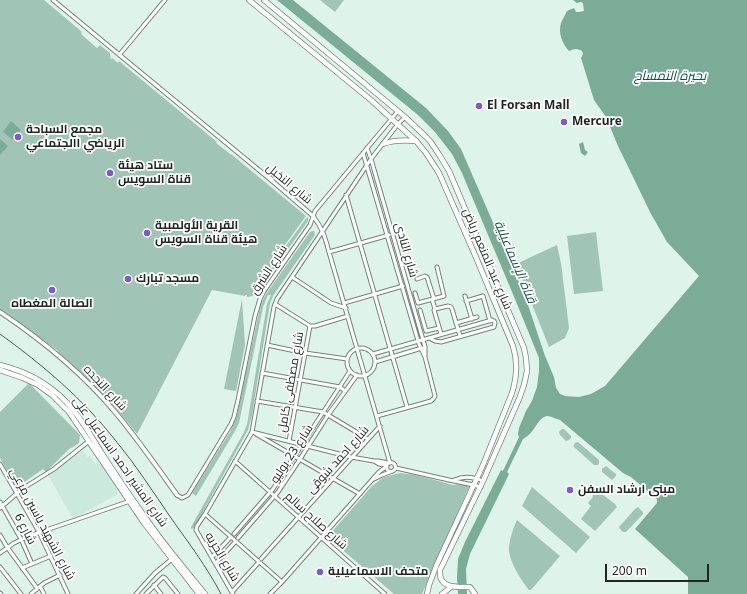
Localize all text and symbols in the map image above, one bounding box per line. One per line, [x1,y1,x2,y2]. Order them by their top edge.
water label: بحيرة التمساح [634,68,706,84]
place label: El Forsan Mall [487,99,570,113]
marker: El Forsan Mall [474,101,484,111]
place label: Mercure [572,115,622,129]
marker: Mercure [559,117,569,127]
place label: مجمع السباحة الرياضي االجتماعي [26,123,125,151]
marker: مجمع السباحة الرياضي االجتماعي [13,132,23,142]
place label: ستاد هيئة قناة السويس [118,159,191,187]
street label: شارع النخيل [263,161,315,207]
marker: ستاد هيئة قناة السويس [105,168,115,178]
street label: شارع عبد المنعم رياض [459,206,515,312]
water label: قناة الإسماعيلية [491,218,539,306]
place label: القرية الأولمبية هيئة قناة السويس [155,219,257,247]
street label: شارع النادى [391,221,421,279]
marker: القرية الأولمبية هيئة قناة السويس [142,228,152,238]
street label: شارع الشرق [247,242,291,298]
place label: مسجد تبارك [136,272,199,286]
marker: مسجد تبارك [123,274,133,284]
marker: الصالة المغطاه [47,285,57,295]
place label: الصالة المغطاه [11,297,93,311]
street label: شارع مصطفى كامل [275,331,307,433]
street label: شارع النجده [80,362,130,414]
street label: شارع المشير احمد اسماعيل على [69,394,171,530]
street label: شارع 23 يوليو [268,422,316,486]
street label: شارع احمد شوقى [304,423,372,497]
street label: شارع الشهيد ياسين مرعي [6,465,78,583]
place label: مبنى ارشاد السفن [578,483,675,497]
marker: مبنى ارشاد السفن [565,485,575,495]
street label: شارع صلاح سالم [282,489,350,553]
street label: شارع 6 [11,511,39,547]
street label: شارع الحريه [202,530,242,584]
scale bar [607,556,711,582]
text: 200 m [612,562,647,579]
place label: متحف الاسماعيلية [328,565,428,579]
marker: متحف الاسماعيلية [315,567,325,577]

